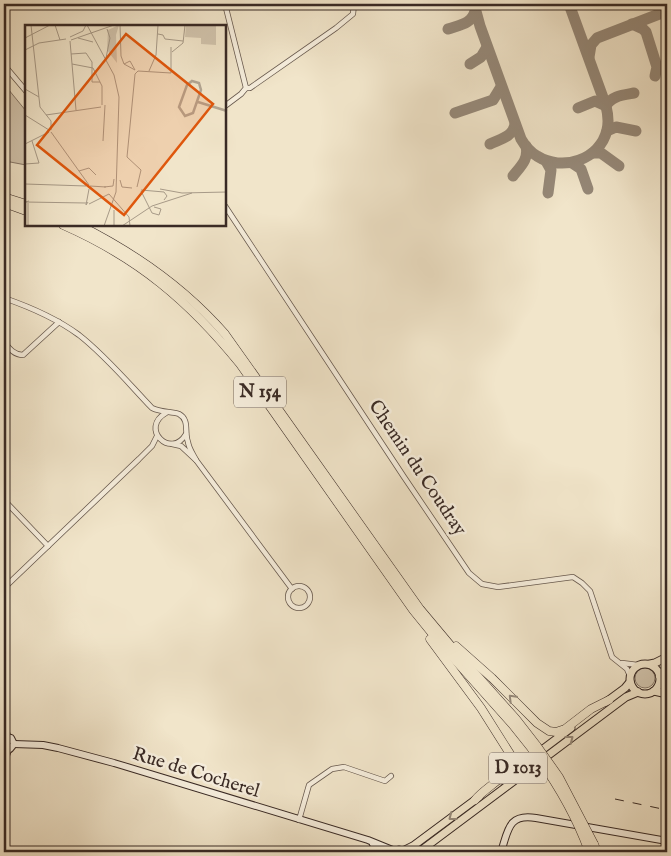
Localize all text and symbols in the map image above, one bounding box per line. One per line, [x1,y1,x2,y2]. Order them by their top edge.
inset map [25,25,226,226]
road number: N 154 [234,377,286,408]
street label: Chemin du Coudray [363,396,472,541]
one-way arrow [509,695,518,704]
one-way arrow [564,736,574,745]
street label: Rue de Cocherel [129,742,263,804]
road number: D 1013 [489,752,547,784]
one-way arrow [448,811,458,820]

